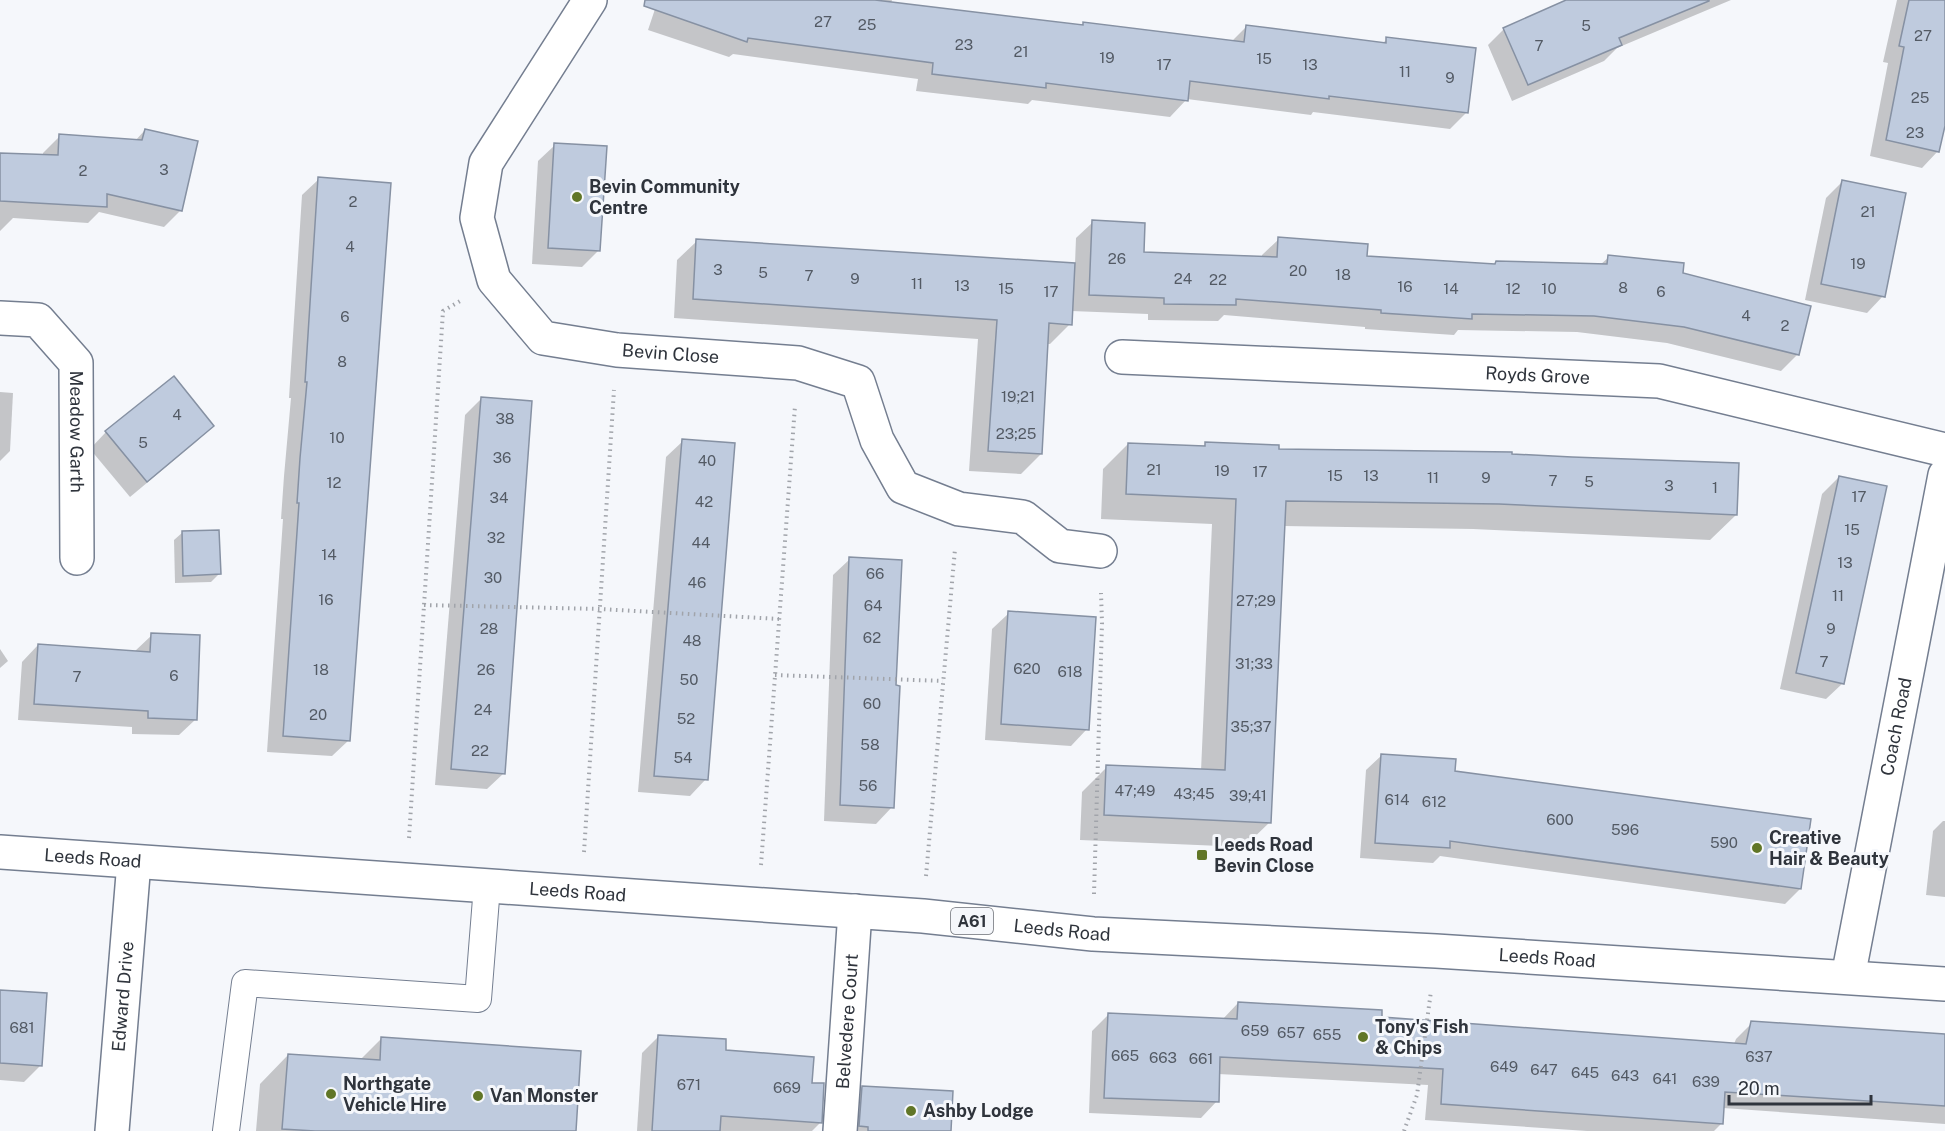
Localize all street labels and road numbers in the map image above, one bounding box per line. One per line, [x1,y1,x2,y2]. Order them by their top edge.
street label: Bevin Close [621,339,720,367]
street label: Royds Grove [1485,362,1590,388]
street label: Meadow Garth [66,370,88,493]
street label: Coach Road [1876,676,1916,777]
street label: Leeds Road [44,844,142,872]
street label: Leeds Road [528,878,627,905]
road number: A61 [951,908,993,934]
street label: Leeds Road [1013,915,1111,945]
street label: Edward Drive [108,940,137,1052]
street label: Leeds Road [1498,944,1596,971]
street label: Belvedere Court [832,953,862,1090]

